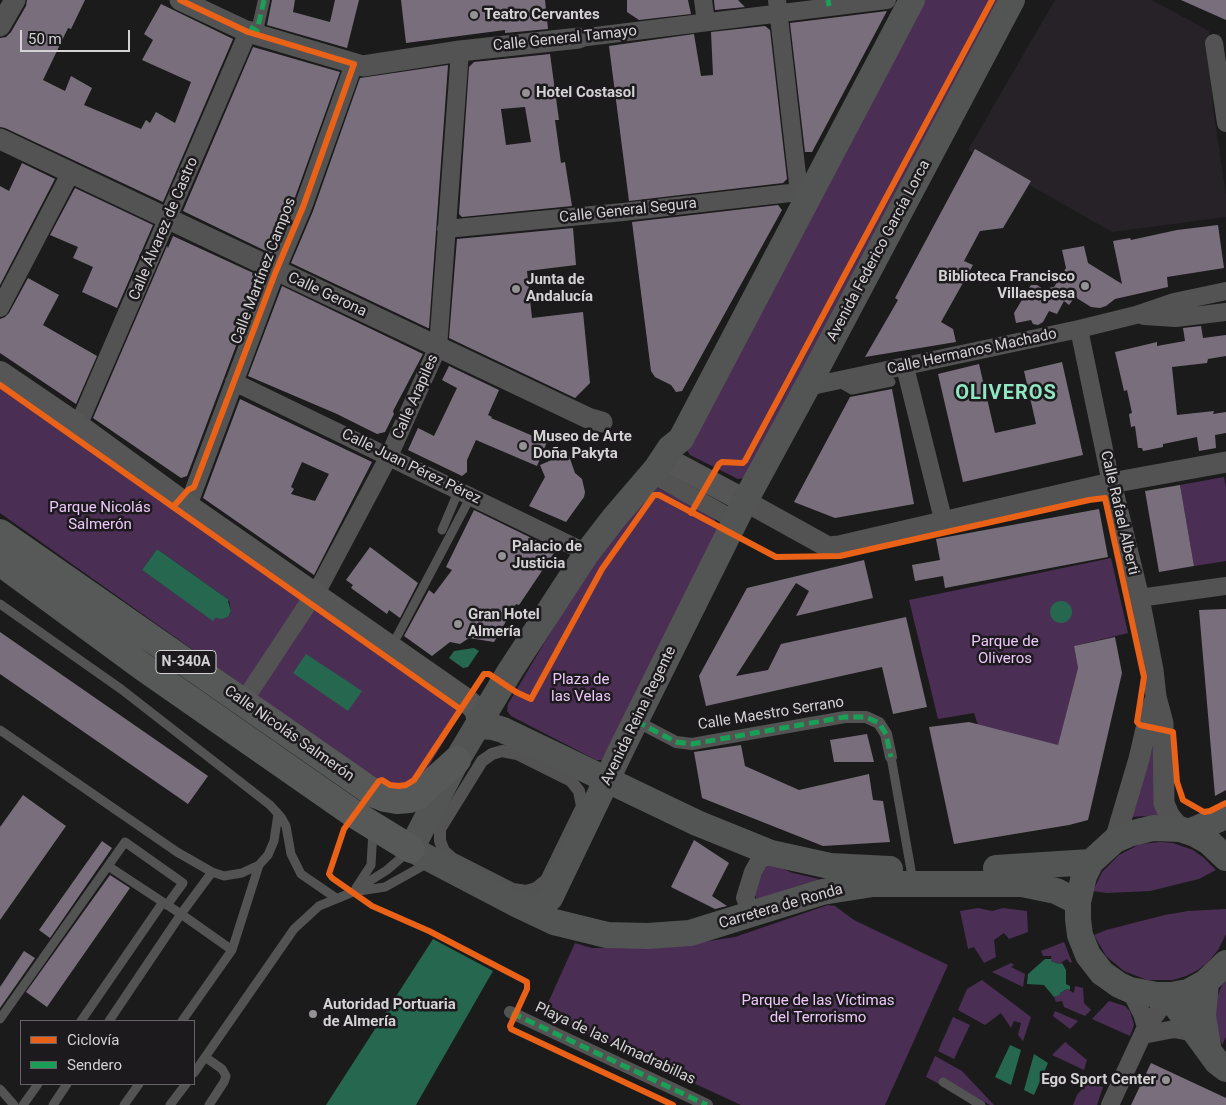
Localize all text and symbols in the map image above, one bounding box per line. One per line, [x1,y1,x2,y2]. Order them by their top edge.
place label: Teatro Cervantes [484,6,600,24]
marker: Teatro Cervantes [468,9,480,21]
scale bar [22,20,132,52]
street label: Calle General Tamayo [492,22,638,56]
text: 50 m [28,30,62,48]
place label: Hotel Costasol [536,84,635,102]
marker: Hotel Costasol [520,87,532,99]
street label: Calle Álvarez de Castro [126,155,202,303]
street label: Avenida Federico García Lorca [824,157,934,345]
street label: Calle Martínez Campos [228,195,300,347]
street label: Calle General Segura [558,195,698,227]
place label: Biblioteca Francisco Villaespesa [938,268,1075,303]
street label: Calle Gerona [285,269,369,321]
place label: Junta de Andalucía [526,271,593,306]
marker: Biblioteca Francisco Villaespesa [1079,280,1091,292]
marker: Junta de Andalucía [510,283,522,295]
street label: Calle Hermanos Machado [886,325,1058,379]
street label: Calle Arapiles [389,352,443,442]
district label: OLIVEROS [954,382,1058,406]
street label: Calle Juan Pérez Pérez [338,425,484,509]
place label: Museo de Arte Doña Pakyta [533,428,632,463]
marker: Museo de Arte Doña Pakyta [517,440,529,452]
street label: Calle Rafael Alberti [1096,449,1142,577]
park label: Parque Nicolás Salmerón [49,499,151,534]
place label: Palacio de Justicia [512,538,582,573]
marker: Palacio de Justicia [496,550,508,562]
place label: Gran Hotel Almería [468,606,540,641]
marker: Gran Hotel Almería [452,618,464,630]
park label: Parque de Oliveros [971,633,1039,668]
street label: Avenida Reina Regente [597,644,681,788]
road number: N-340A [156,650,216,674]
park label: Plaza de las Velas [551,671,611,706]
street label: Calle Nicolás Salmerón [221,682,357,786]
street label: Calle Maestro Serrano [697,694,845,734]
street label: Carretera de Ronda [717,881,845,933]
park label: Parque de las Víctimas del Terrorismo [741,992,895,1027]
place label: Autoridad Portuaria de Almería [323,996,456,1031]
street label: Playa de las Almadrabillas [532,999,698,1089]
marker: Autoridad Portuaria de Almería [307,1008,319,1020]
legend [20,1020,195,1085]
text: Ciclovía [67,1031,120,1049]
text: Sendero [67,1056,122,1074]
place label: Ego Sport Center [1041,1071,1156,1089]
marker: Ego Sport Center [1160,1074,1172,1086]

